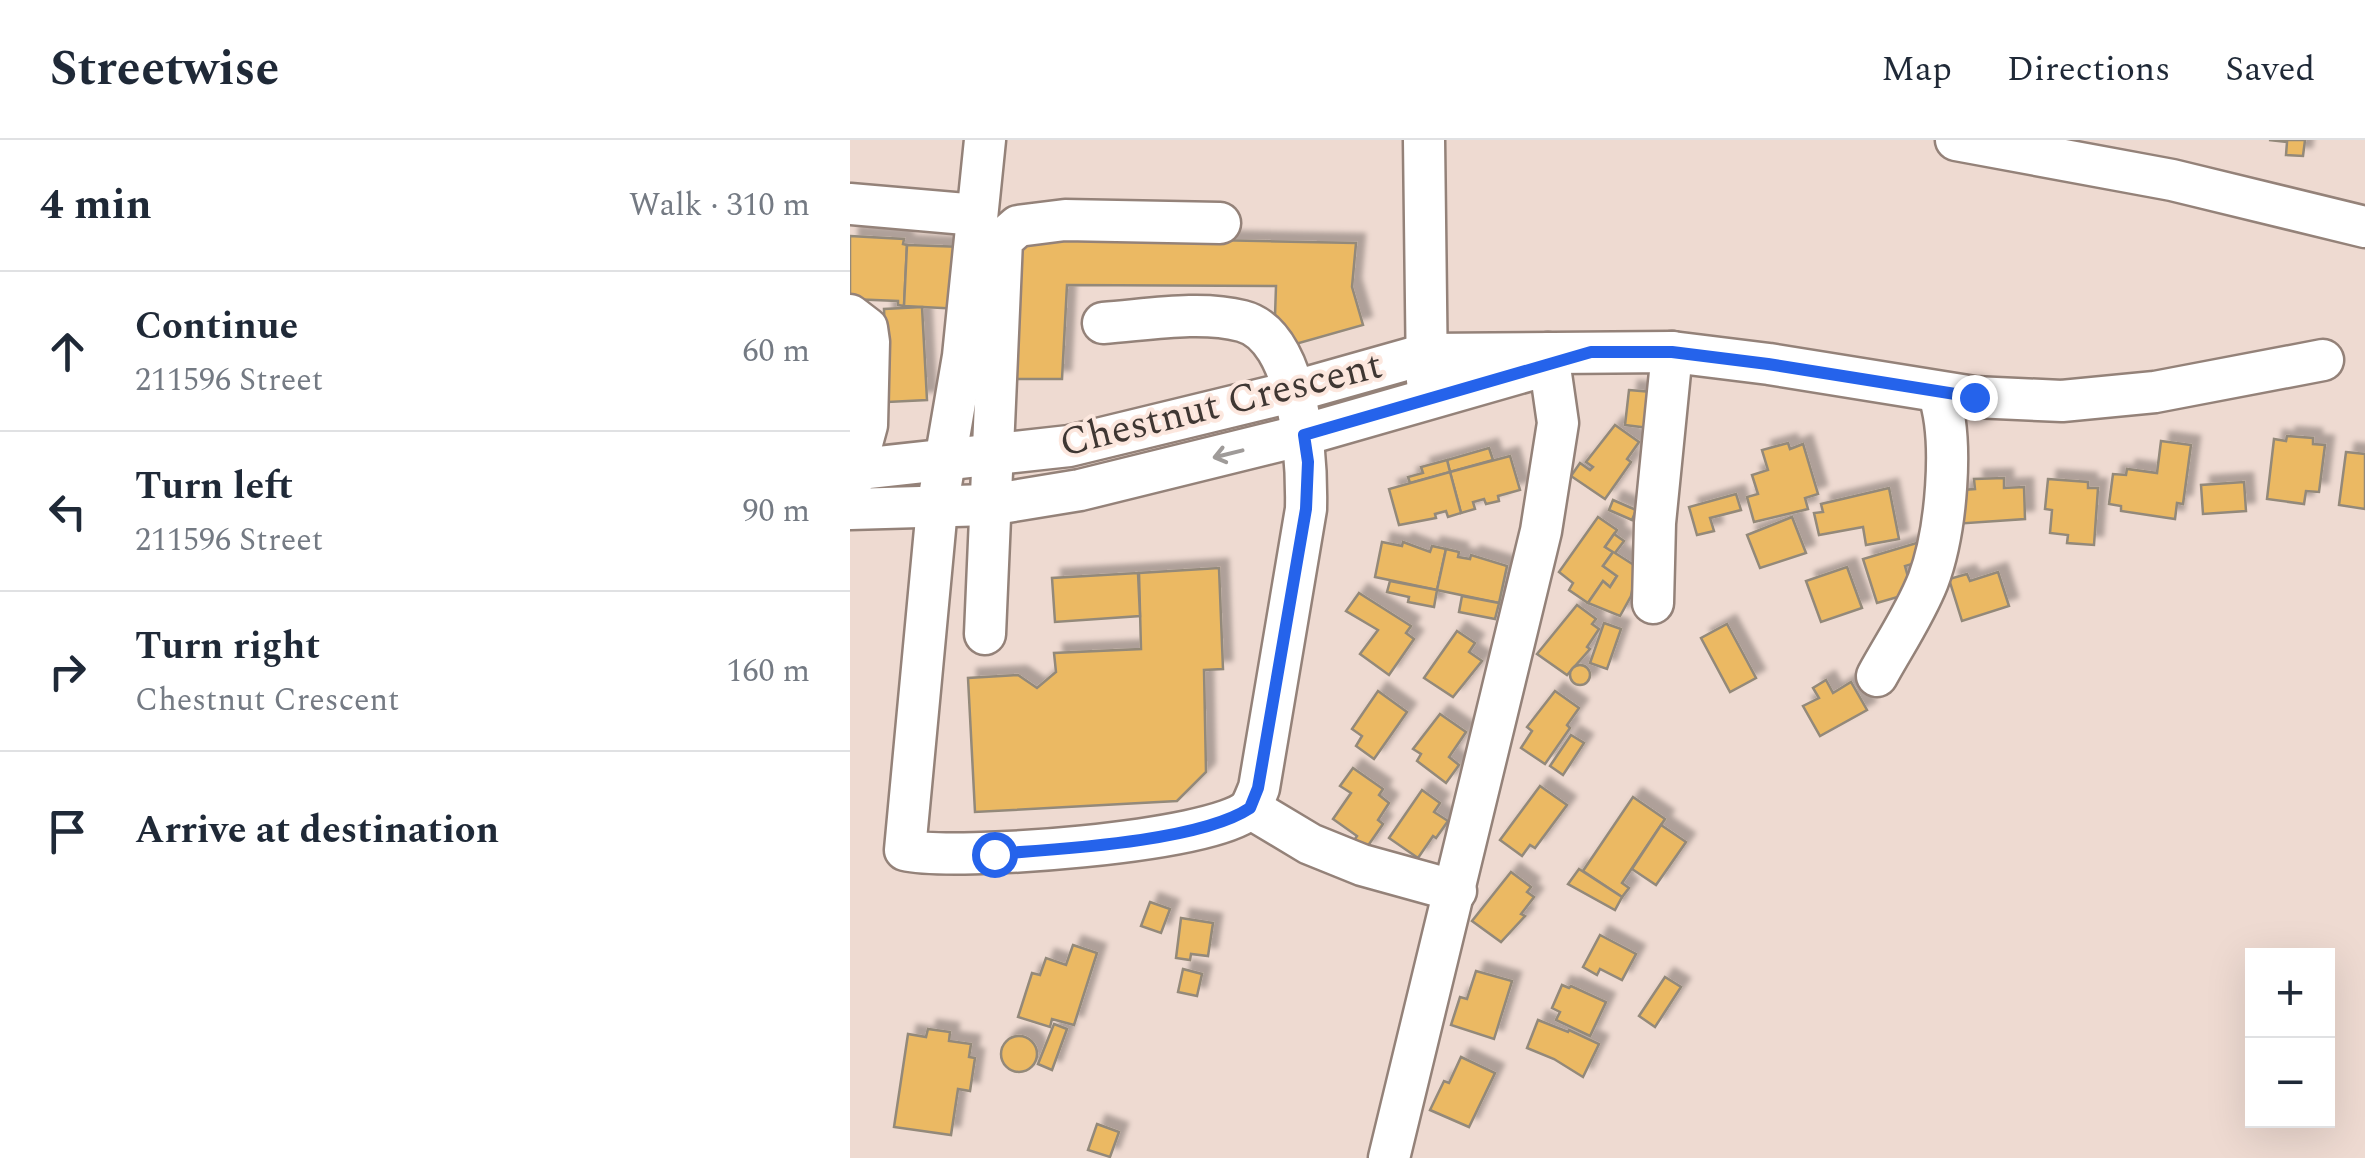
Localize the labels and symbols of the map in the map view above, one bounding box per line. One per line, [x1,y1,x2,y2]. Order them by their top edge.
street label: Chestnut Crescent [1053,335,1389,475]
route end [1952,375,1998,421]
one-way arrow [1213,445,1244,464]
route start [972,832,1018,878]

